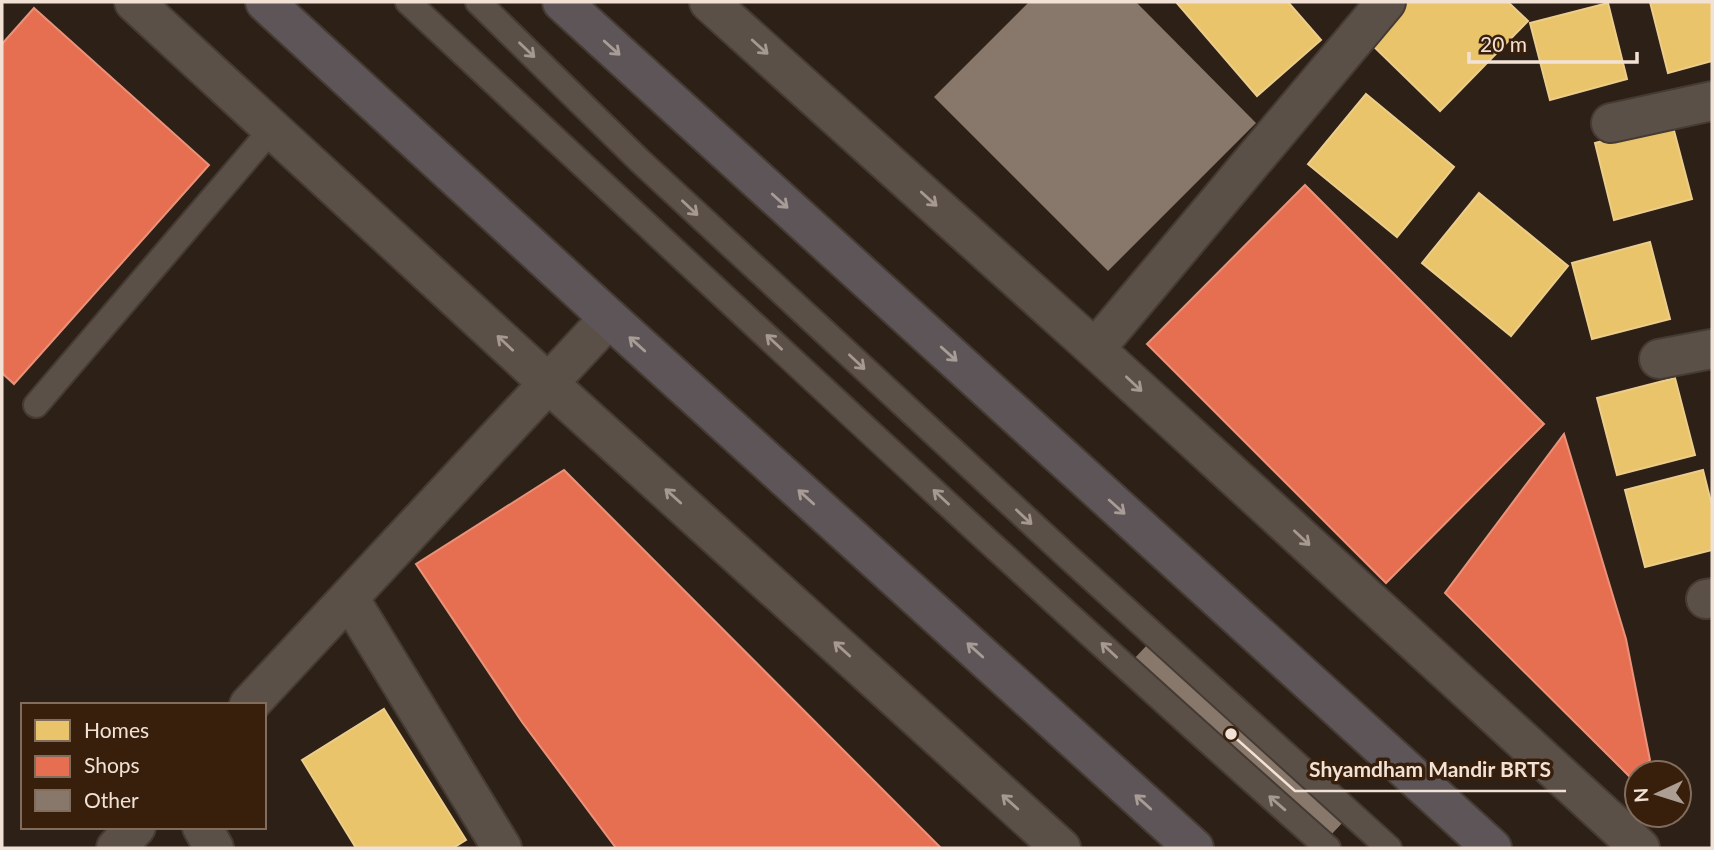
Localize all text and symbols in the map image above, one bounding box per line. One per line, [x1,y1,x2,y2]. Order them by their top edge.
scale bar [1469,21,1637,65]
text: 20 m [1480,31,1527,56]
one-way arrow [603,39,620,56]
one-way arrow [751,39,768,56]
one-way arrow [518,41,535,58]
one-way arrow [920,191,937,208]
one-way arrow [771,193,789,209]
one-way arrow [681,199,698,216]
one-way arrow [765,334,783,350]
one-way arrow [497,335,514,352]
one-way arrow [629,336,646,353]
one-way arrow [940,346,958,362]
one-way arrow [848,354,865,371]
one-way arrow [1125,376,1142,393]
one-way arrow [665,488,682,505]
one-way arrow [933,488,950,505]
one-way arrow [797,489,815,505]
one-way arrow [1108,499,1126,515]
one-way arrow [1015,508,1032,525]
one-way arrow [1293,530,1310,547]
one-way arrow [834,641,851,658]
one-way arrow [966,642,984,658]
one-way arrow [1101,642,1118,659]
legend [21,703,266,829]
text: Homes [84,717,149,742]
callout: Shyamdham Mandir BRTS [1295,749,1566,791]
text: Shops [84,752,140,777]
text: Shyamdham Mandir BRTS [1309,756,1551,781]
north arrow [1623,759,1693,829]
text: Other [84,787,139,812]
text: N [1629,787,1653,803]
one-way arrow [1002,794,1019,811]
one-way arrow [1135,794,1152,811]
one-way arrow [1268,795,1286,811]

